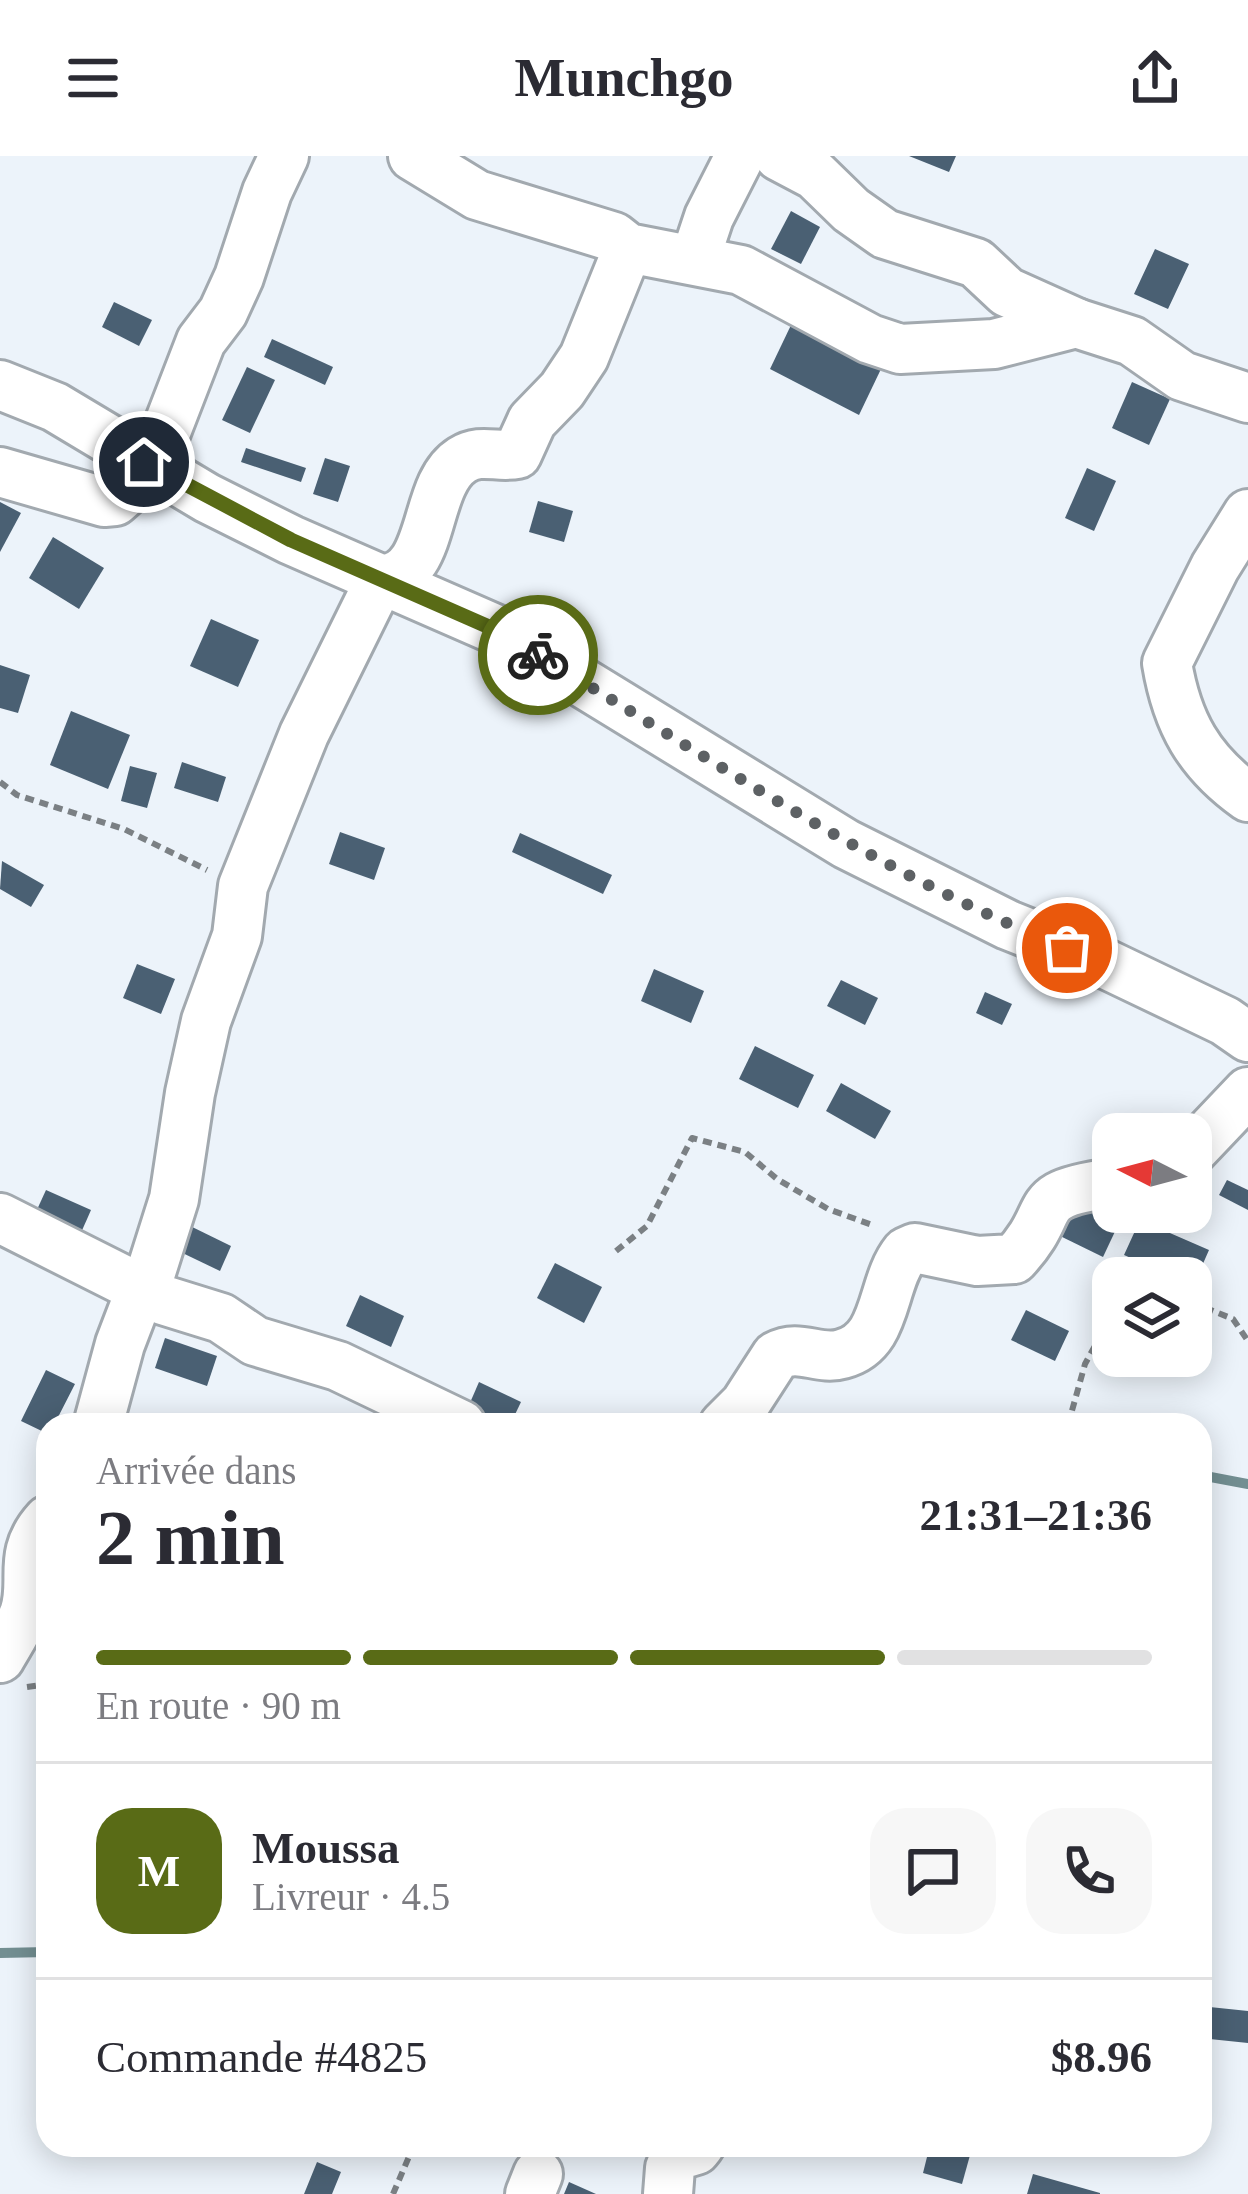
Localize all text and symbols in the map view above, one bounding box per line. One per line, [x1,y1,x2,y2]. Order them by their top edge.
icon: menu [60,45,126,111]
icon: share [1122,45,1188,111]
text: Munchgo [514,48,734,108]
pin [93,411,195,513]
icon: home [111,429,177,495]
courier [478,595,598,715]
icon: bike [505,622,571,688]
pin [1016,897,1118,999]
icon: bag [1034,915,1100,981]
north arrow [1092,1113,1212,1233]
map controls [1092,1113,1212,1377]
button: layers [1092,1257,1212,1377]
text: Arrivée dans [96,1449,296,1492]
text: 21:31–21:36 [920,1490,1152,1540]
text: 2 min [96,1494,285,1581]
text: En route · 90 m [96,1684,341,1727]
button: chat [870,1808,996,1934]
button: phone [1026,1808,1152,1934]
text: Moussa [252,1823,400,1873]
text: M [138,1846,180,1896]
text: Livreur · 4.5 [252,1875,450,1918]
text: Commande #4825 [96,2032,427,2082]
text: $8.96 [1051,2032,1152,2082]

